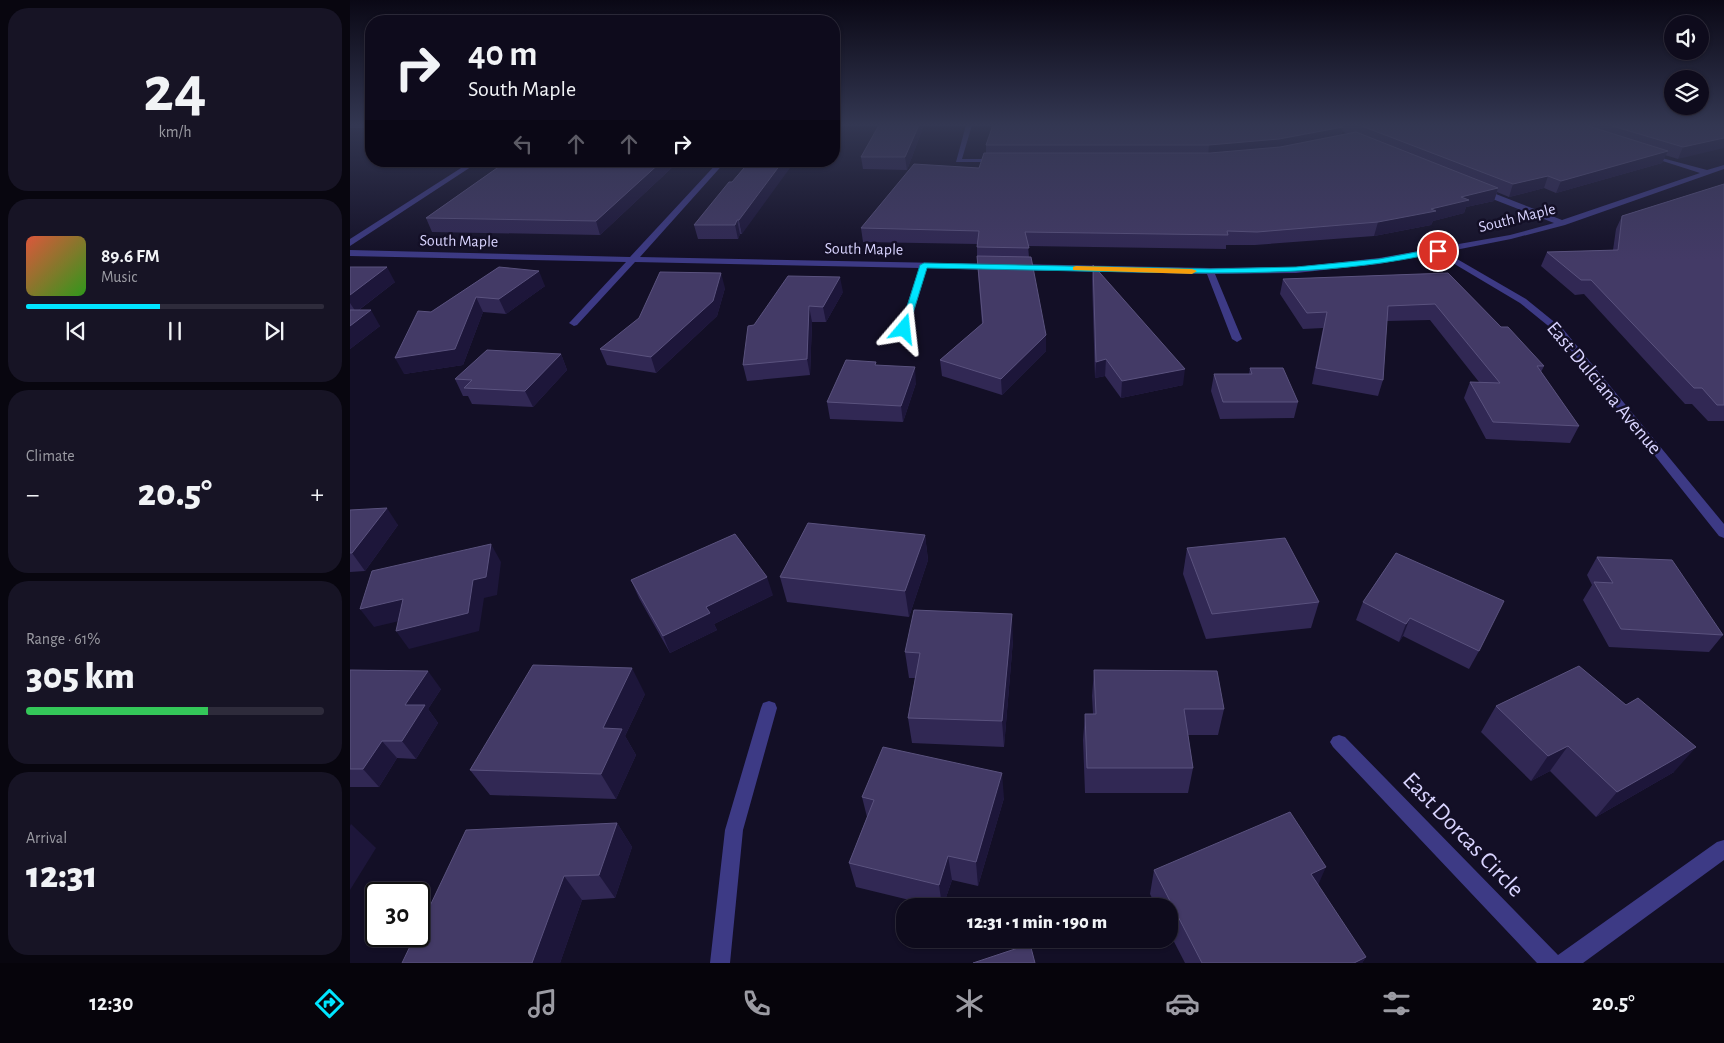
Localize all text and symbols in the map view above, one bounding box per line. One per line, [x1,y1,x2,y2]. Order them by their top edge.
map controls [1664,15,1709,115]
button: sound [1664,15,1709,60]
icon: right [385,35,450,100]
text: 40 m [468,37,537,72]
text: 24 [143,58,207,123]
button: layers [1664,70,1709,115]
text: South Maple [468,78,576,100]
text: km/h [158,124,192,140]
icon: left [509,130,537,158]
icon: ahead [562,130,590,158]
icon: ahead [615,130,643,158]
icon: right [668,130,696,158]
street label: South Maple [1477,201,1557,235]
pin [1417,230,1459,272]
street label: South Maple [420,232,498,250]
icon: arrive [1424,237,1452,265]
street label: South Maple [825,240,903,258]
text: 89.6 FM [101,247,160,266]
text: Music [101,269,137,285]
position arrow [877,302,929,354]
icon: previous [62,317,90,345]
icon: pause [161,317,189,345]
icon: next [260,317,288,345]
street label: East Dulciana Avenue [1543,318,1665,458]
text: Climate [26,448,75,464]
text: 20.5° [138,475,212,513]
text: − [26,481,39,509]
text: + [311,481,324,509]
text: Range · 61% [26,631,100,647]
text: 305 km [26,658,135,696]
street label: East Dorcas Circle [1398,768,1528,902]
text: Arrival [26,830,67,846]
text: 12:31 [26,857,98,895]
speed limit sign: 30 [365,882,430,947]
text: 12:31 · 1 min · 190 m [967,913,1107,932]
icon: directions [312,986,347,1021]
icon: music [525,986,560,1021]
icon: phone [739,986,774,1021]
icon: climate [952,986,987,1021]
icon: car [1165,986,1200,1021]
icon: filters [1379,986,1414,1021]
text: 12:30 [89,992,133,1014]
text: 20.5° [1592,992,1635,1014]

